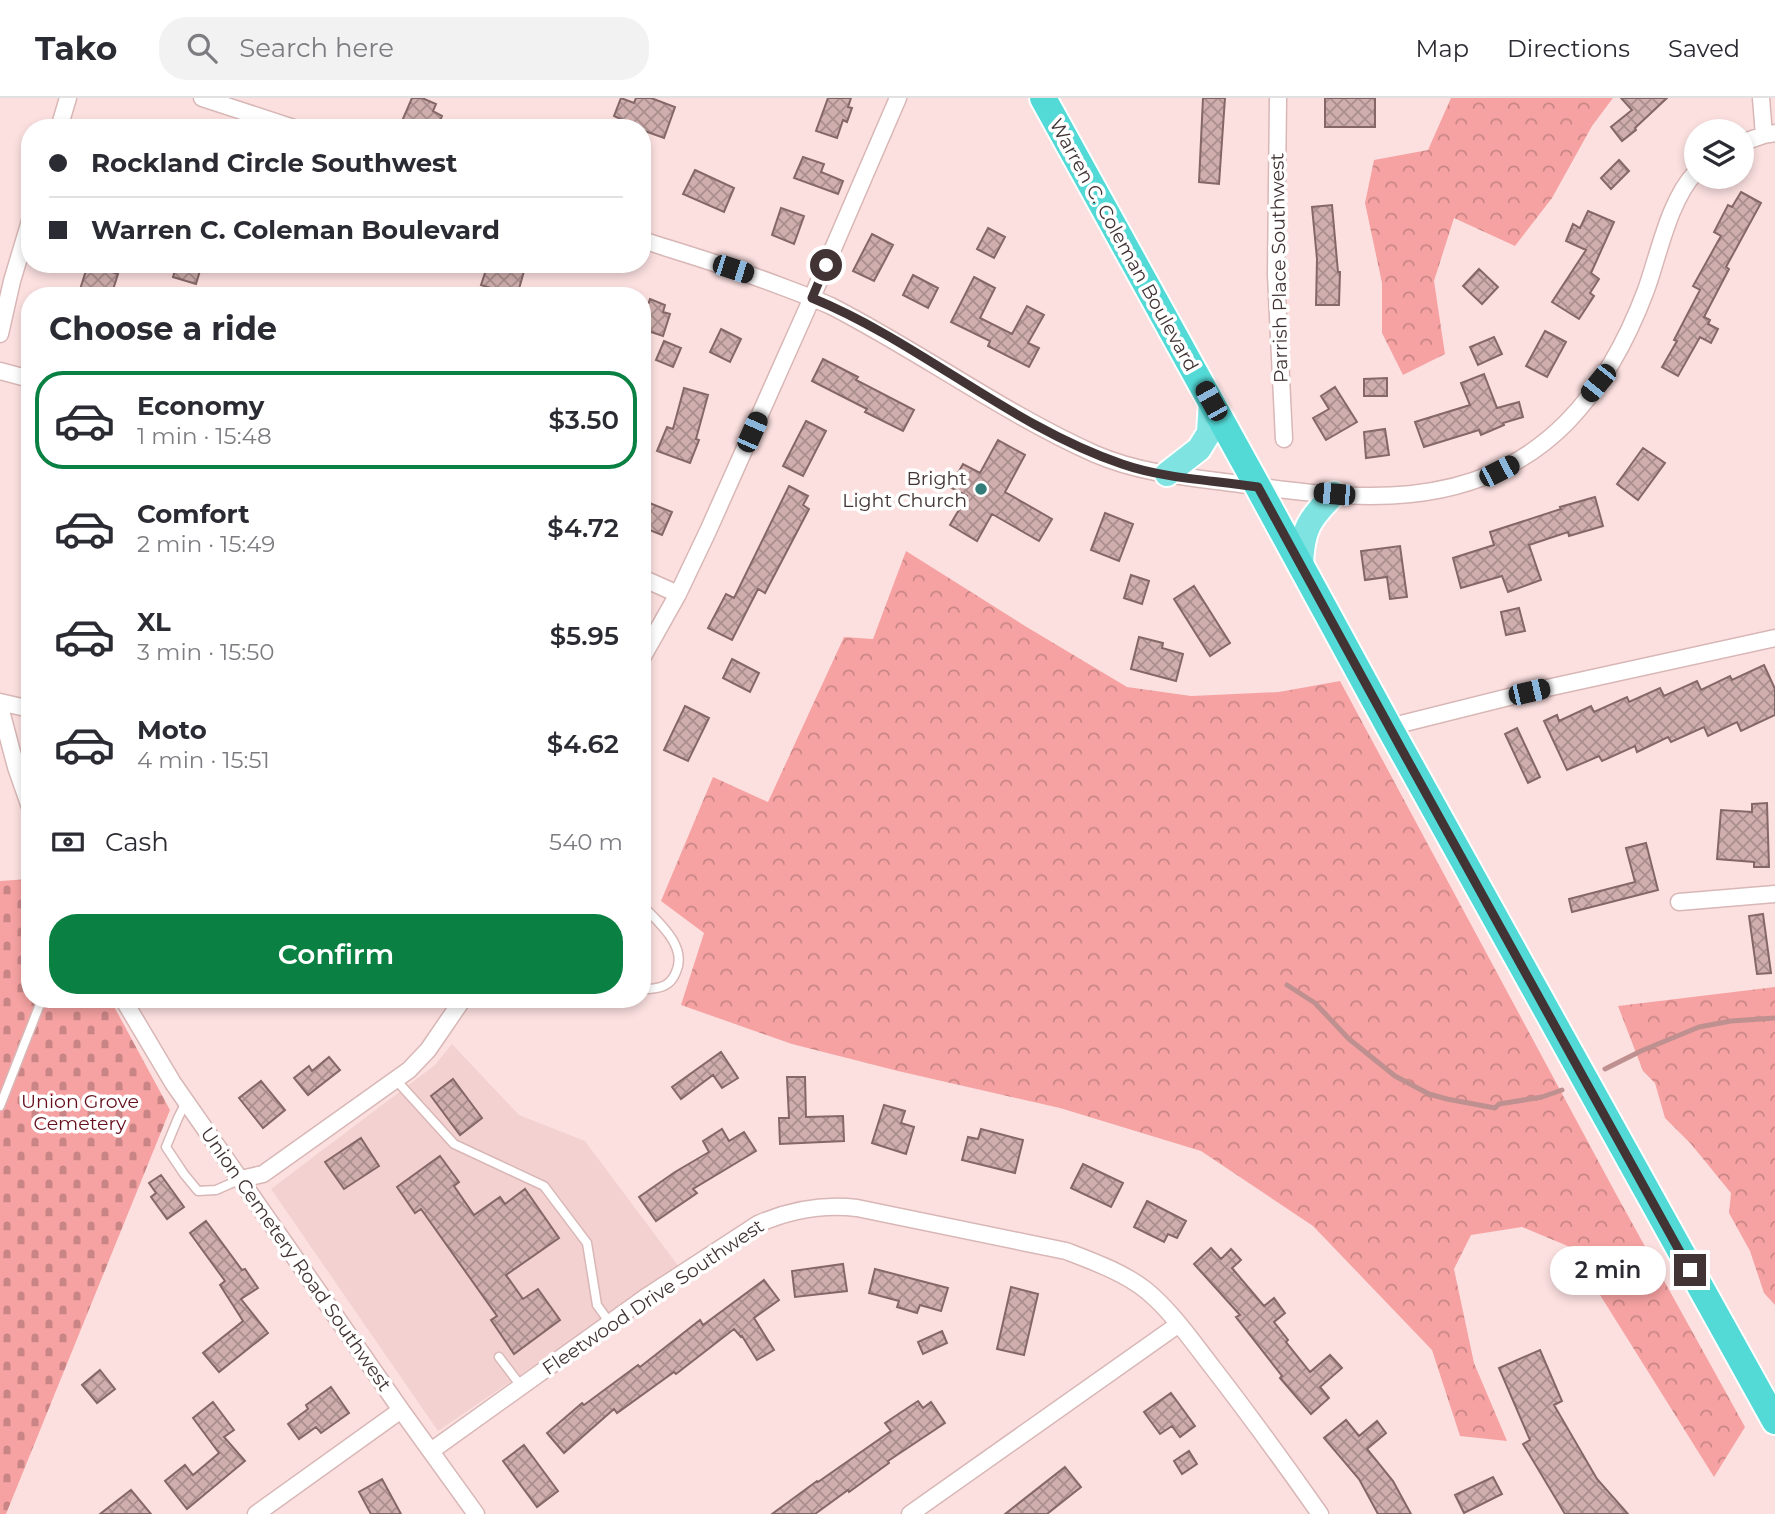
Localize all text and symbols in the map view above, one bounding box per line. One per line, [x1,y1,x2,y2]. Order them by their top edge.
search box [159,17,649,80]
text: Tako [35,28,117,68]
icon: search [183,29,221,67]
text: Search here [239,32,394,64]
text: Map [1416,34,1469,63]
text: Directions [1507,34,1630,63]
text: Saved [1668,34,1740,63]
street label: Warren C. Coleman Boulevard [1045,114,1203,376]
map controls [1684,119,1754,189]
button: layers [1684,119,1754,189]
text: Rockland Circle Southwest [91,147,457,179]
street label: Parrish Place Southwest [1265,152,1293,383]
text: Warren C. Coleman Boulevard [91,214,500,246]
route start [810,249,842,281]
car [710,253,757,285]
text: Choose a ride [49,309,277,348]
car [1577,360,1620,406]
car [1192,378,1231,424]
icon: car [53,389,116,452]
text: Economy [137,390,264,422]
text: $3.50 [549,404,619,436]
car [734,409,771,455]
text: 1 min · 15:48 [137,422,272,450]
car [1476,452,1523,490]
place label: Bright Light Church [842,467,967,512]
marker: Bright Light Church [973,481,989,497]
car [1313,482,1356,506]
icon: car [53,497,116,560]
text: Comfort [137,498,249,530]
text: $4.72 [547,512,619,544]
text: 2 min · 15:49 [137,530,275,558]
icon: car [53,605,116,668]
text: XL [137,606,171,638]
text: $5.95 [550,620,619,652]
text: 3 min · 15:50 [137,638,274,666]
car [1507,677,1552,707]
icon: car [53,713,116,776]
text: Moto [137,714,207,746]
text: $4.62 [547,728,619,760]
text: 4 min · 15:51 [137,746,270,774]
icon: cash [49,823,87,861]
text: Cash [105,826,169,858]
text: 540 m [549,828,623,856]
button: Confirm [49,914,623,994]
park label: Union Grove Cemetery [21,1090,139,1135]
street label: Union Cemetery Road Southwest [196,1123,396,1396]
street label: Fleetwood Drive Southwest [538,1214,768,1380]
callout: 2 min [1550,1246,1666,1294]
route end [1674,1254,1706,1286]
text: 2 min [1575,1256,1641,1284]

